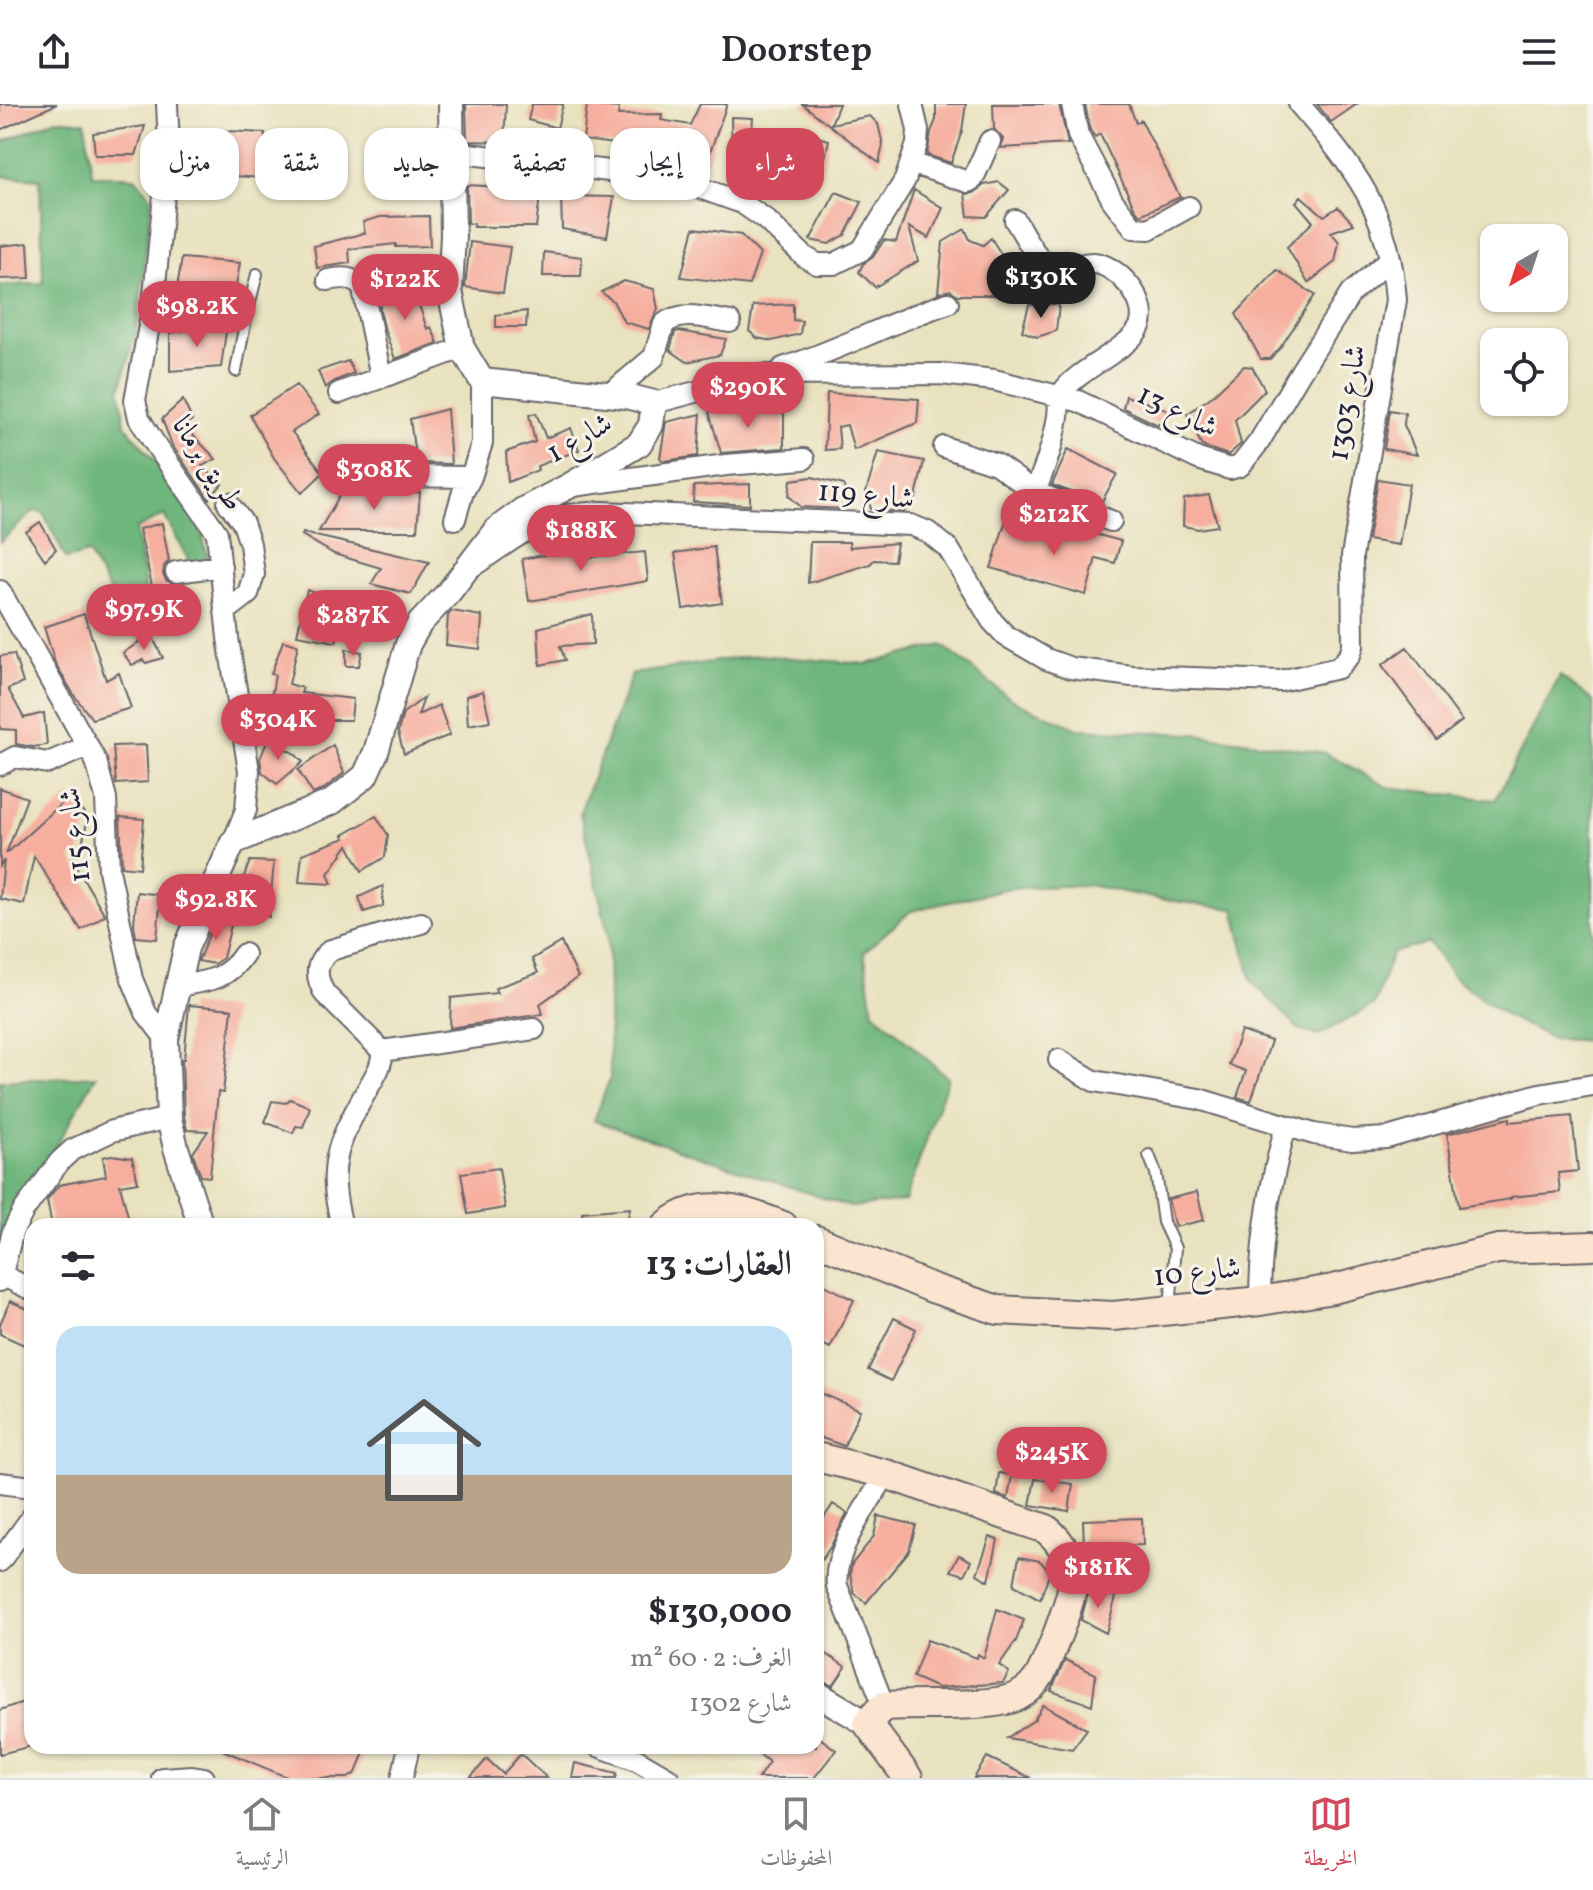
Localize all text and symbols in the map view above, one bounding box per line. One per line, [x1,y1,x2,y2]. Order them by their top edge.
text: Doorstep [721,27,872,77]
icon: share [32,30,76,74]
icon: menu [1517,30,1561,74]
chip: منزل [140,128,239,200]
chip: شقة [255,128,348,200]
chip: جديد [364,128,469,200]
chip: تصفية [485,128,594,200]
chip: إيجار [610,128,710,200]
chip: شراء [726,128,824,200]
north arrow [1480,224,1568,312]
map controls [1480,224,1568,416]
pin: $130K [985,252,1097,320]
pin: $122K [349,254,461,322]
text: $130K [1005,260,1077,296]
text: $122K [370,262,440,298]
pin: $98.2K [132,281,262,349]
text: $98.2K [156,289,238,325]
button: locate [1480,328,1568,416]
street label: شارع 1303 [1318,342,1380,464]
pin: $290K [692,362,804,430]
text: $290K [709,370,787,406]
street label: شارع 13 [1129,374,1224,451]
street label: شارع 1 [539,403,622,476]
street label: طريق برمانا [160,408,254,520]
pin: $308K [318,444,430,512]
text: $308K [336,452,412,488]
street label: شارع 119 [816,471,916,523]
pin: $212K [998,489,1110,557]
text: $212K [1019,497,1089,533]
pin: $188K [525,505,637,573]
text: $188K [545,513,617,549]
pin: $97.9K [79,584,209,652]
pin: $287K [297,590,409,658]
text: $97.9K [104,592,184,628]
text: $287K [316,598,390,634]
pin: $304K [222,694,334,762]
text: $304K [239,702,317,738]
street label: شارع 115 [49,785,105,885]
pin: $92.8K [151,874,281,942]
text: $92.8K [175,882,257,918]
text: العقارات: 13 [646,1242,792,1289]
icon: filters [56,1244,100,1288]
street label: شارع 10 [1151,1248,1243,1300]
icon: home [352,1378,496,1522]
pin: $245K [996,1427,1108,1495]
text: $245K [1015,1435,1089,1471]
pin: $181K [1042,1542,1154,1610]
text: $181K [1064,1550,1132,1586]
text: $130,000 [648,1590,792,1637]
text: الغرف: 2 · 60 m² [630,1641,792,1677]
text: شارع 1302 [689,1686,792,1722]
tab: الرئيسية [236,1792,289,1879]
tab: المحفوظات [760,1792,832,1879]
tab: الخريطة [1304,1792,1357,1879]

